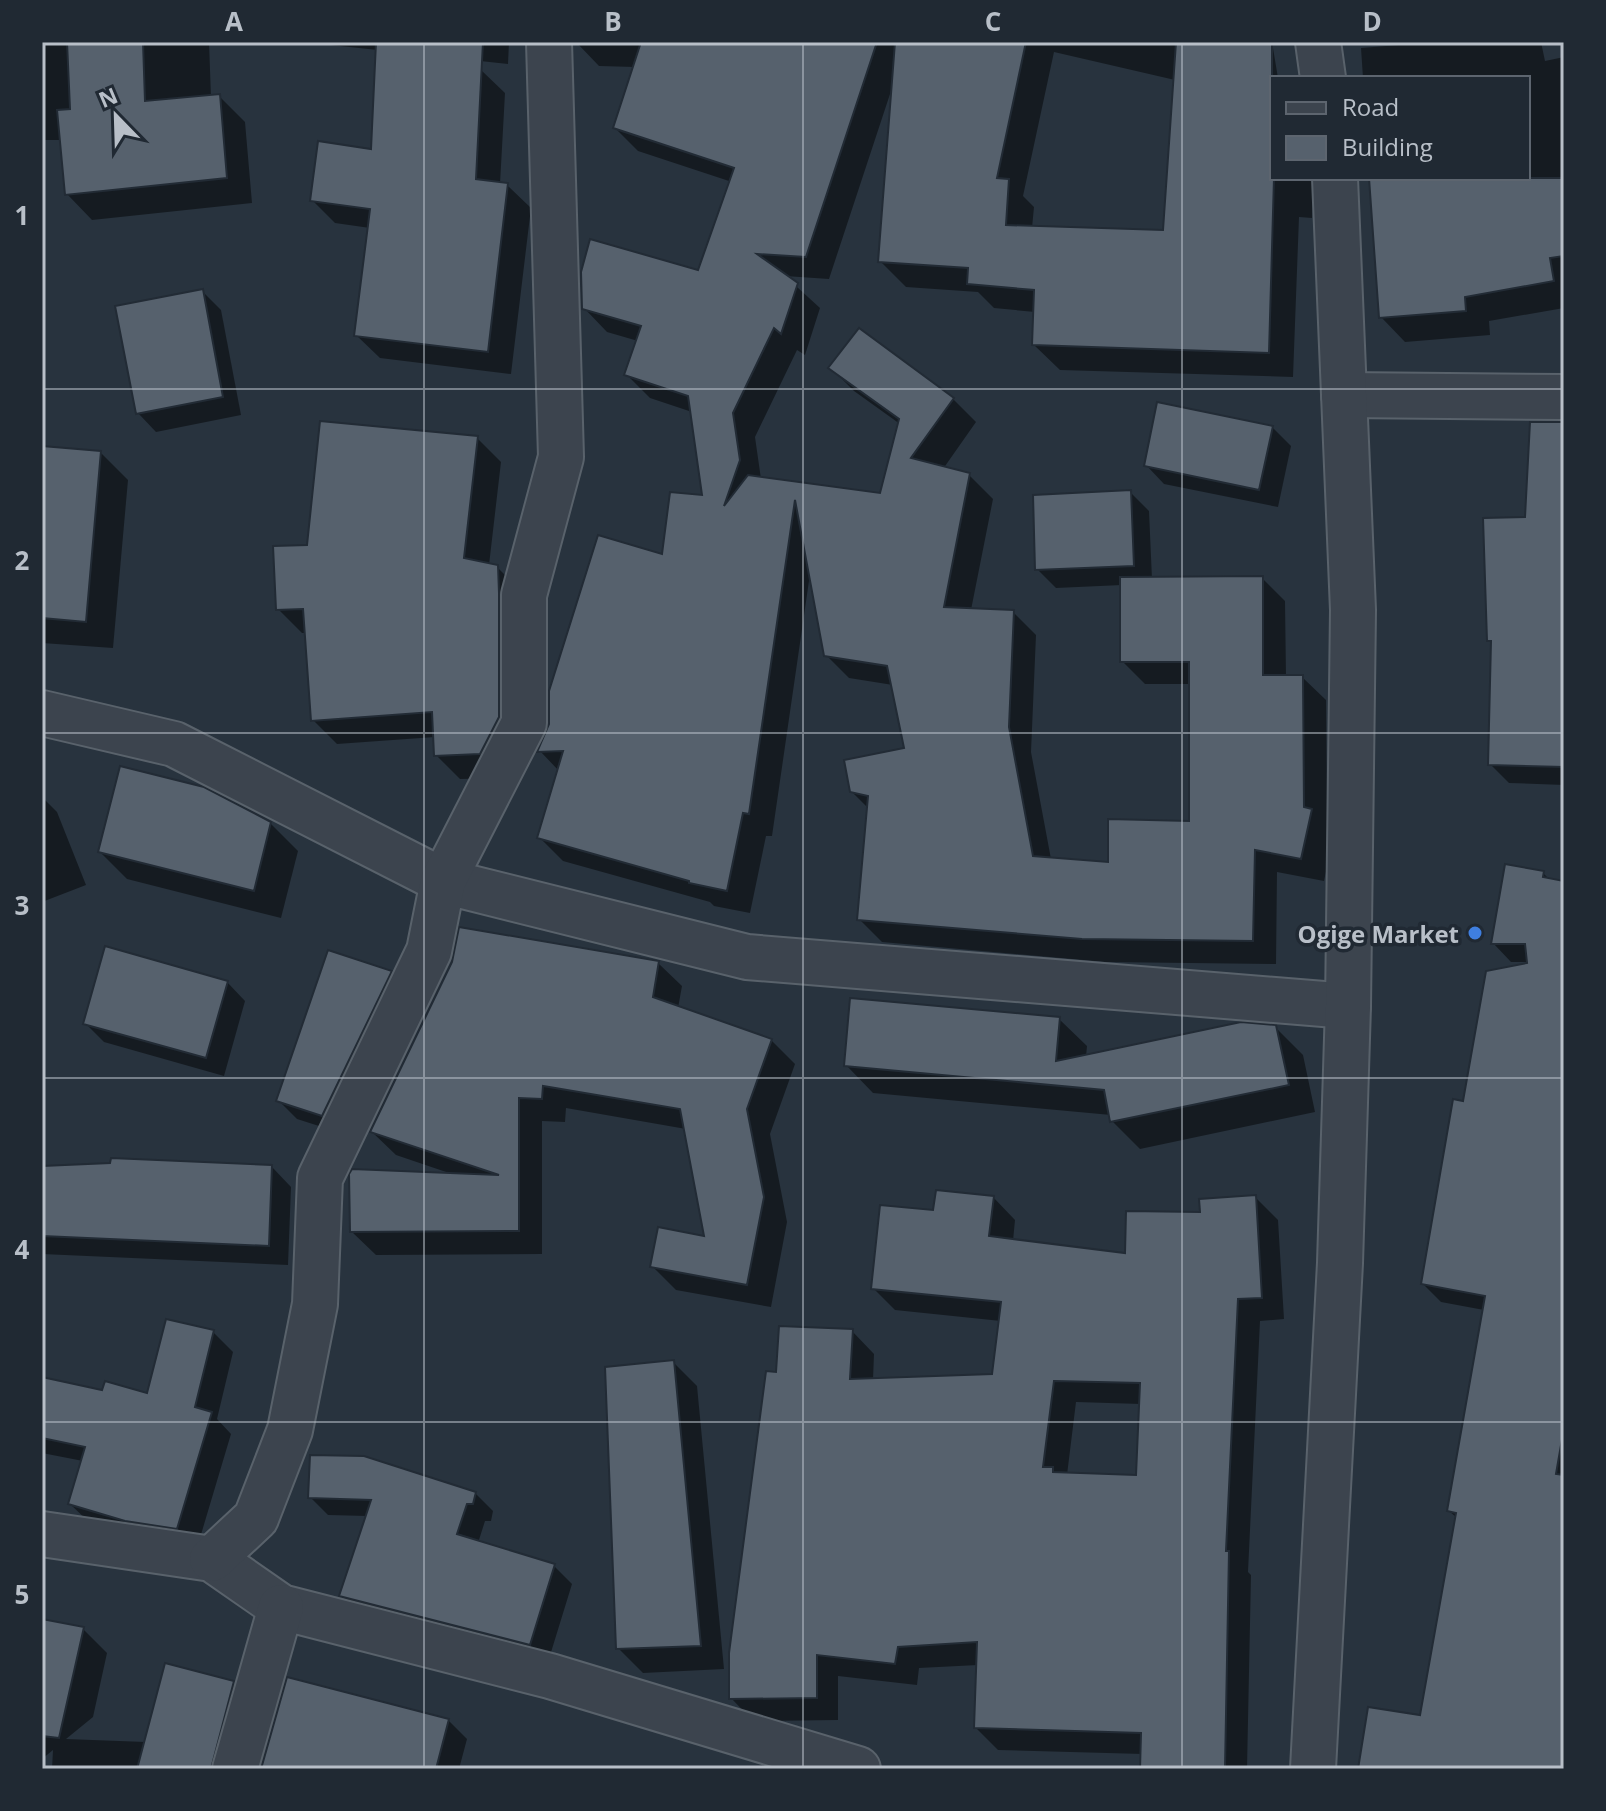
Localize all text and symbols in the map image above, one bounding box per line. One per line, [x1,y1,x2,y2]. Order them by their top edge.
text: A [225,3,243,39]
text: B [604,3,622,39]
text: C [985,3,1001,39]
text: D [1362,3,1382,39]
north arrow [76,76,156,156]
legend [1270,76,1530,180]
text: N [94,79,122,114]
text: Road [1342,90,1399,123]
text: Building [1342,130,1433,163]
text: 1 [15,197,29,233]
text: 2 [15,542,30,578]
text: 3 [15,887,29,923]
place label: Ogige Market [1298,917,1459,950]
marker: Ogige Market [1466,924,1484,942]
text: 4 [15,1231,30,1267]
text: 5 [15,1576,29,1612]

